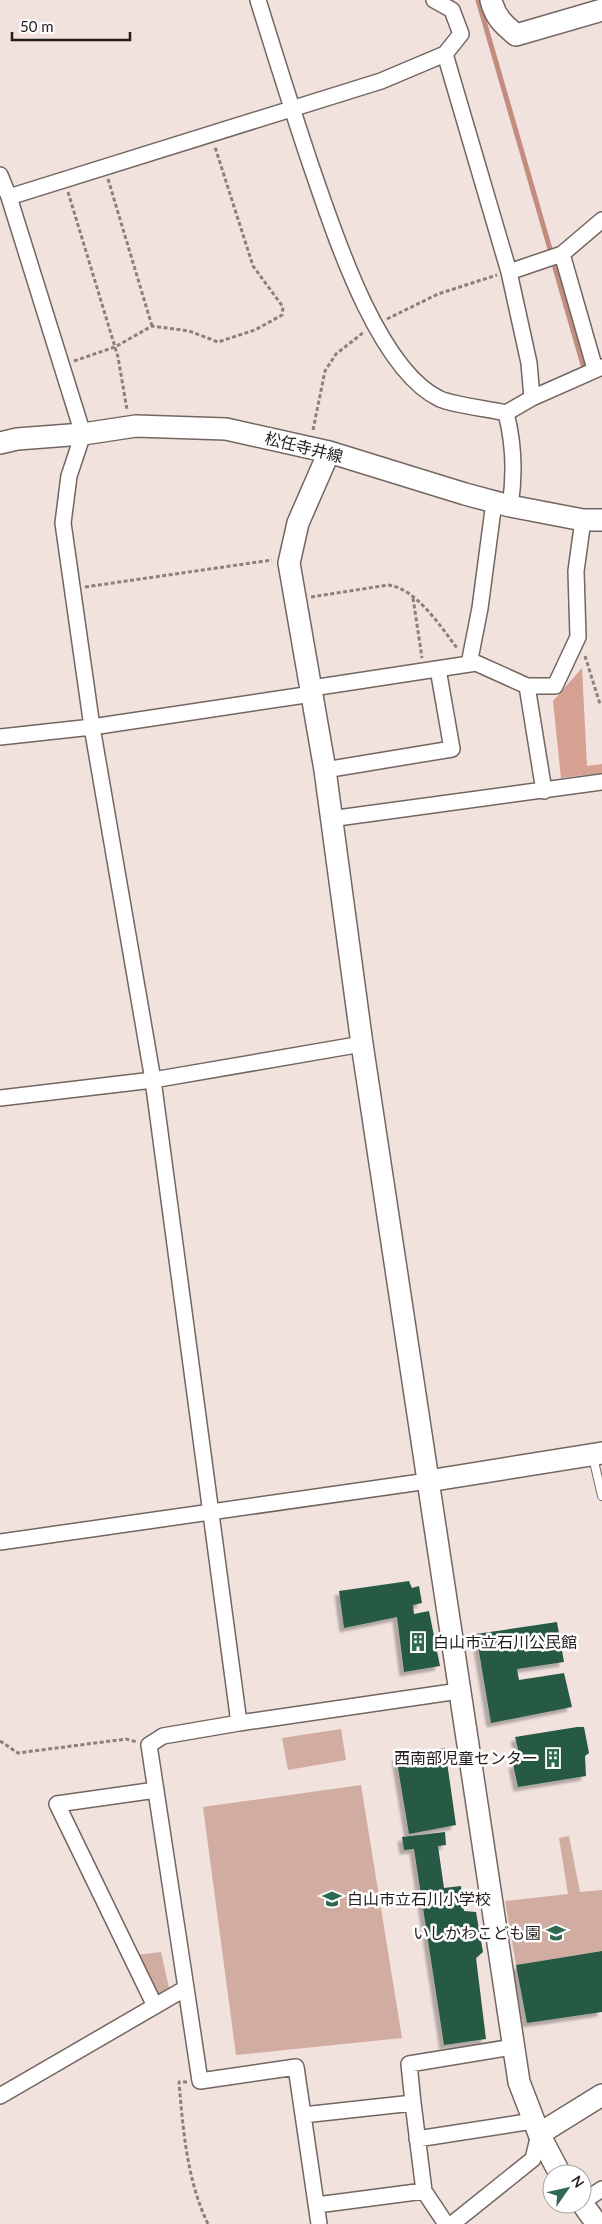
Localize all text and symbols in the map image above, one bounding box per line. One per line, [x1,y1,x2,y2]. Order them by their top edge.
scale bar [12,10,130,42]
text: 50 m [20,17,54,35]
street label: 松任寺井線 [263,428,345,465]
building icon: 白山市立石川公民館 [407,1631,429,1653]
place label: 白山市立石川公民館 [433,1632,577,1651]
building icon: 西南部児童センター [542,1747,564,1769]
place label: 西南部児童センター [394,1748,538,1767]
school or university icon: 白山市立石川小学校 [321,1888,343,1910]
place label: 白山市立石川小学校 [347,1889,491,1908]
school or university icon: いしかわこども園 [545,1922,567,1944]
place label: いしかわこども園 [413,1923,541,1942]
north arrow [542,2164,592,2214]
text: N [568,2172,588,2191]

